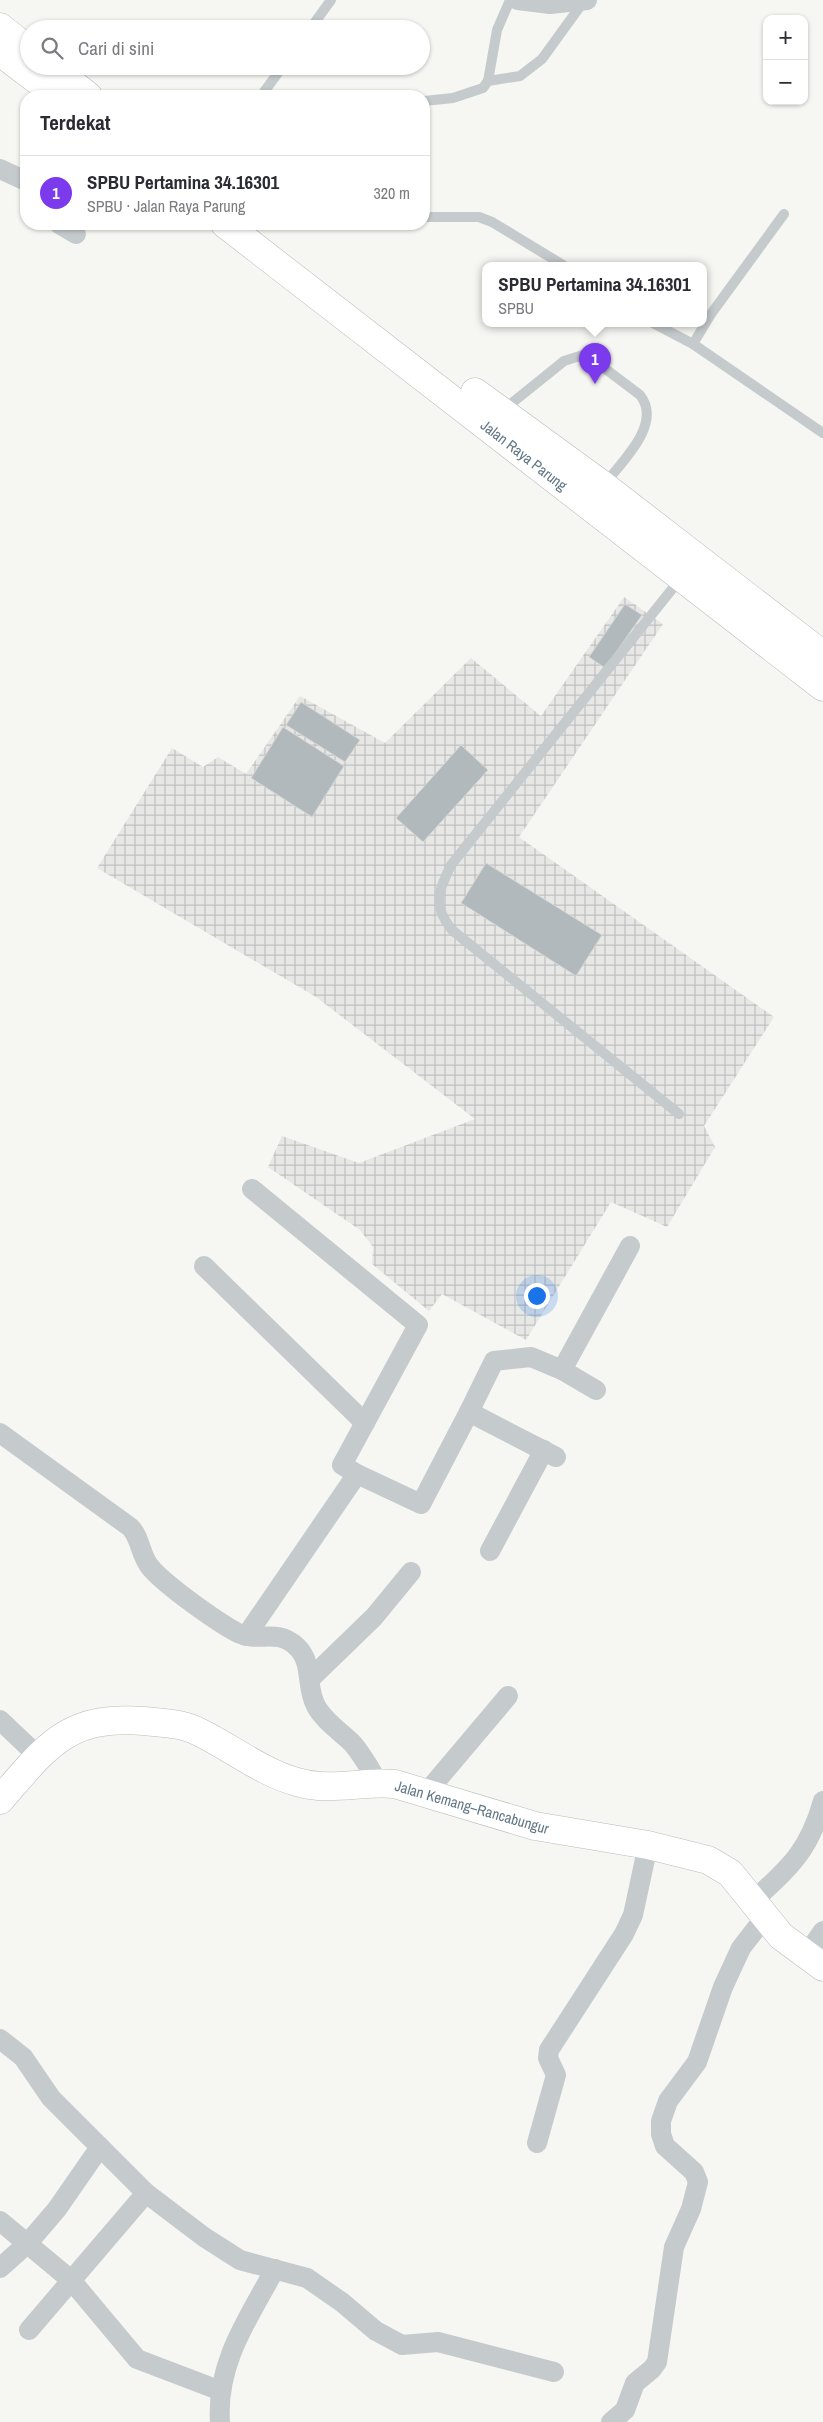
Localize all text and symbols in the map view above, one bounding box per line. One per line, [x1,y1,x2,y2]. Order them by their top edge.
map controls [763,15,808,105]
button: + [763,15,808,60]
search box [20,20,430,75]
icon: search [38,34,66,62]
text: Cari di sini [78,35,154,61]
button: − [763,60,808,105]
text: Terdekat [40,108,111,137]
text: SPBU Pertamina 34.16301 [87,169,279,195]
text: 1 [52,182,60,204]
text: 320 m [374,182,410,204]
text: SPBU · Jalan Raya Parung [87,195,245,217]
popup [482,262,707,327]
text: SPBU Pertamina 34.16301 [498,271,691,297]
text: SPBU [498,297,534,319]
pin: 1 [579,343,611,384]
street label: Jalan Raya Parung [476,415,572,496]
your location [524,1283,550,1309]
street label: Jalan Kemang–Rancabungur [393,1775,551,1839]

